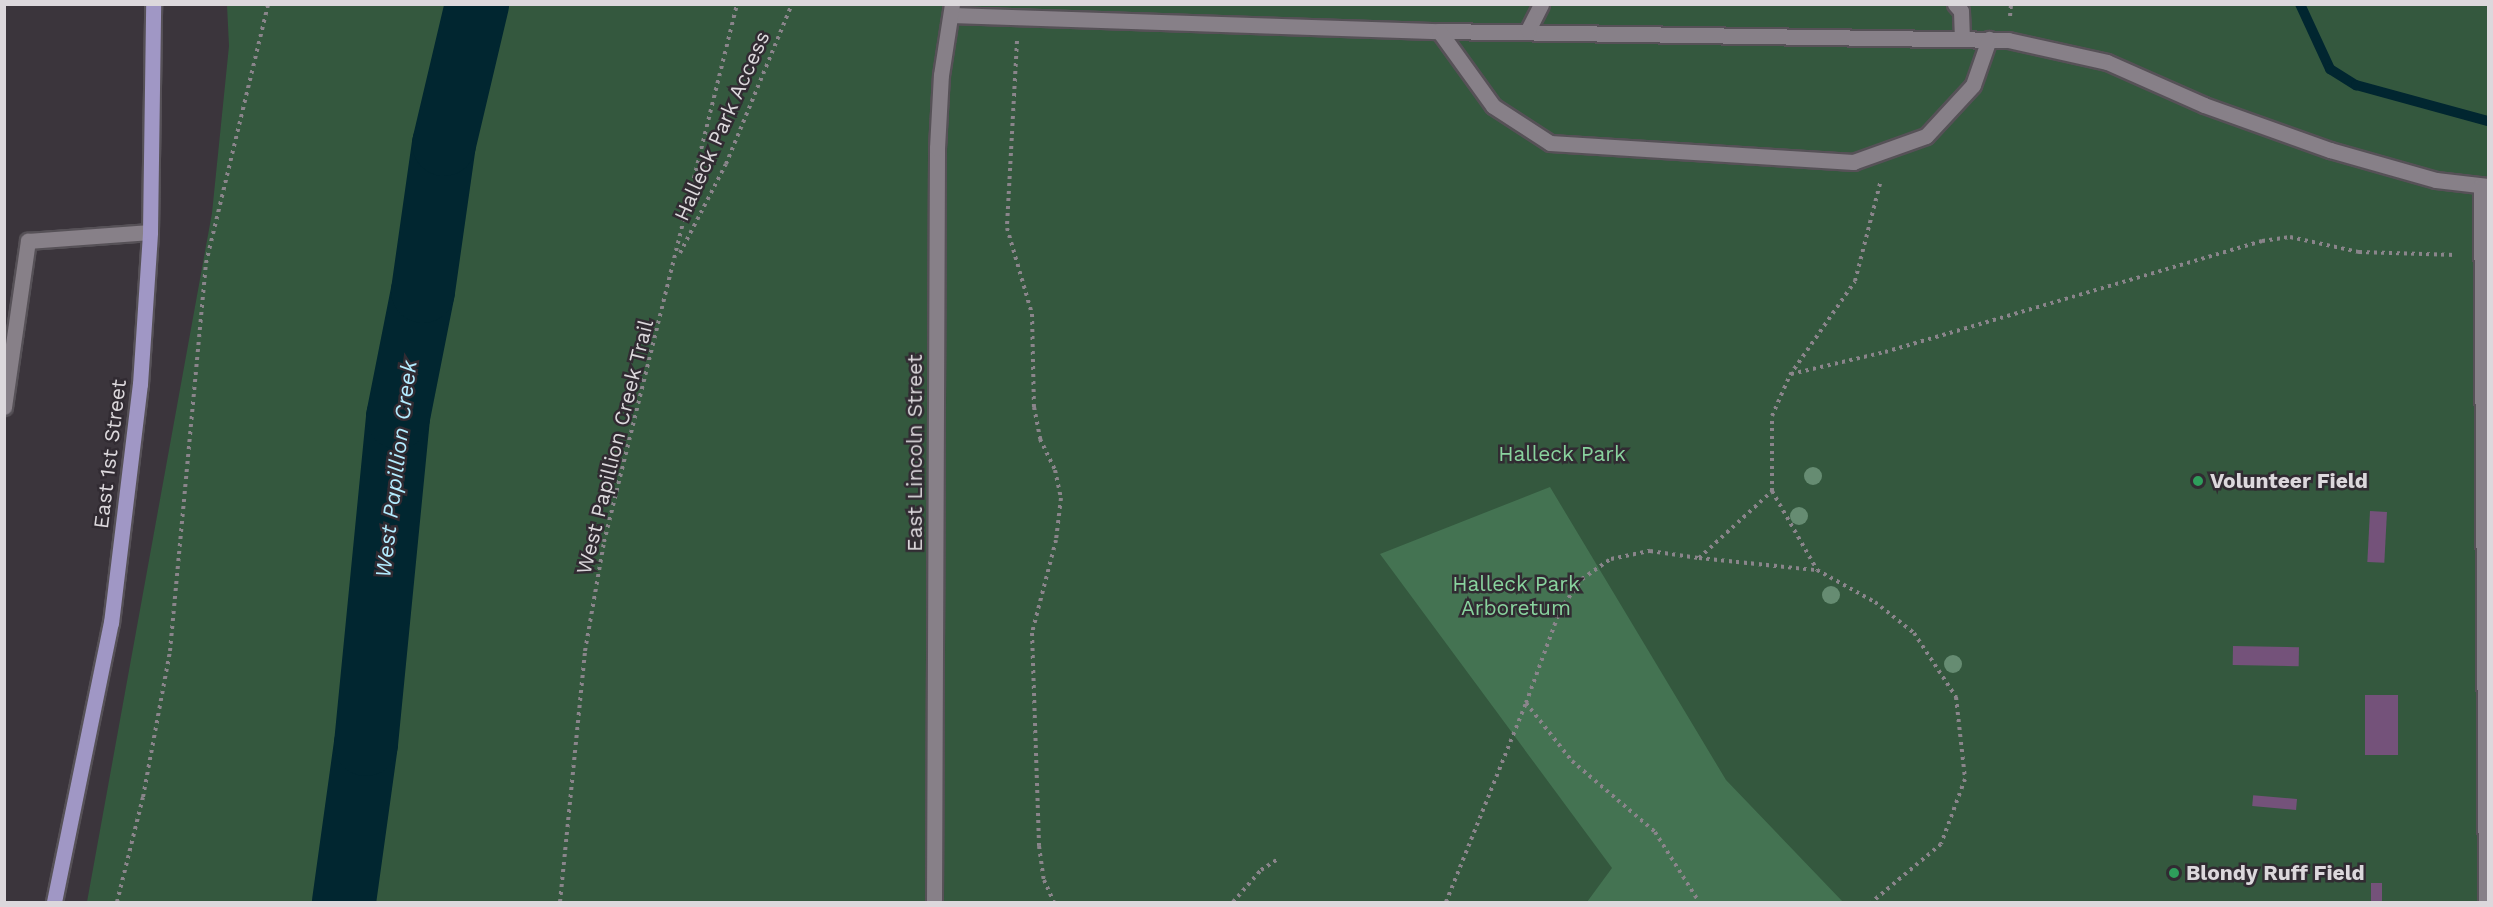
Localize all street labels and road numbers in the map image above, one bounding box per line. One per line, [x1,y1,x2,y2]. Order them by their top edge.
street label: Halleck Park Access [668,26,776,226]
street label: West Papillion Creek Trail [571,317,659,577]
street label: East Lincoln Street [902,354,928,552]
street label: East 1st Street [88,378,132,530]

